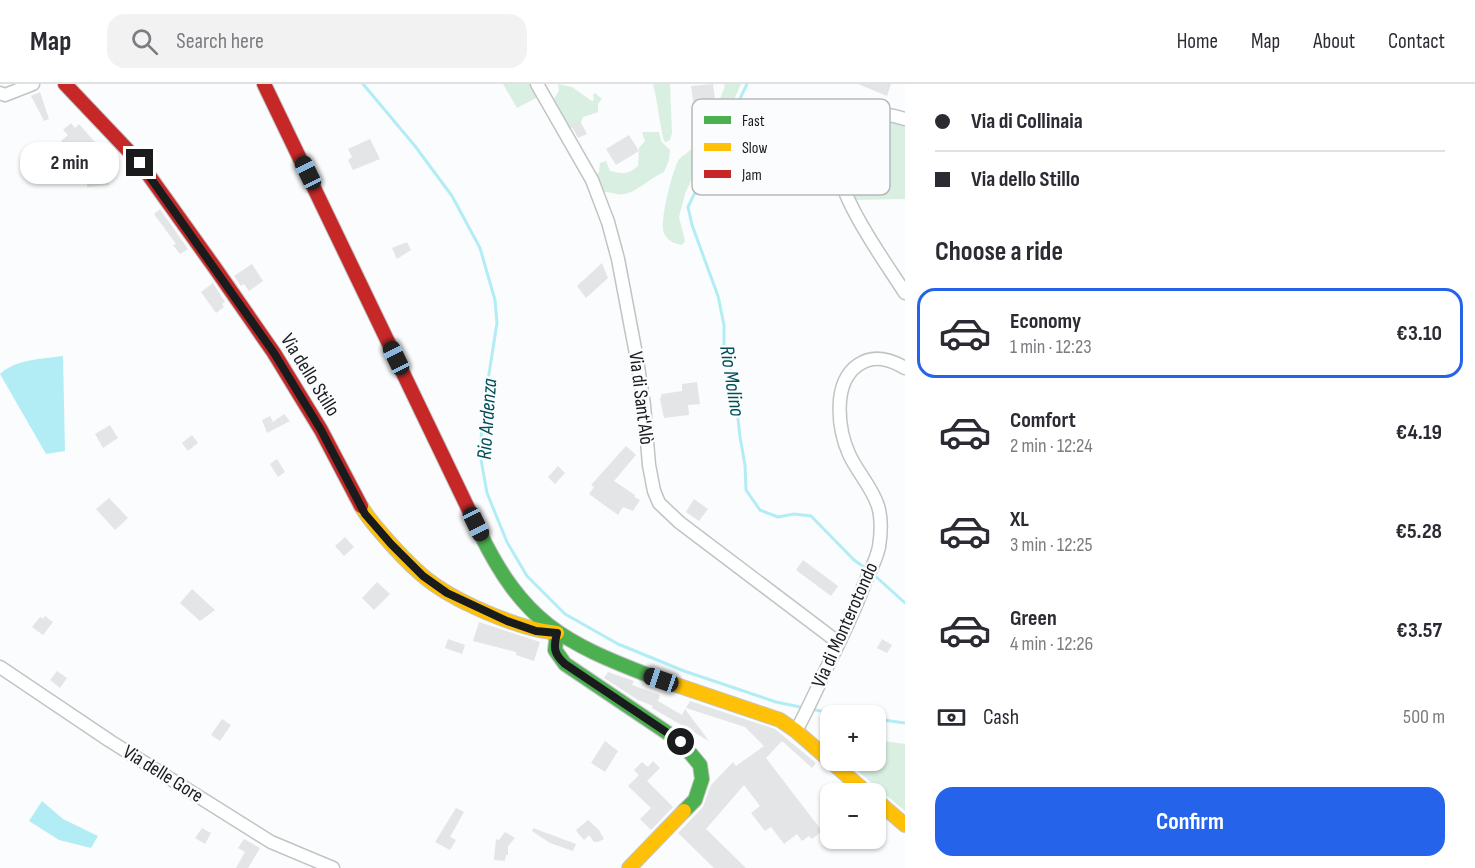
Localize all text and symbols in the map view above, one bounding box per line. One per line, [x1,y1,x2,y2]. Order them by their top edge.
search box [107,14,527,68]
text: Map [30,25,71,58]
icon: search [128,25,161,58]
text: Search here [176,28,264,55]
text: Home [1177,29,1218,54]
text: Map [1251,29,1280,54]
text: About [1313,29,1355,54]
text: Contact [1388,29,1445,54]
legend [692,99,890,195]
text: Via di Collinaia [971,108,1083,135]
text: Fast [742,112,765,131]
text: Slow [742,139,767,158]
callout: 2 min [20,142,119,184]
route end [126,149,153,176]
text: 2 min [50,151,89,175]
car [292,153,324,193]
text: Jam [741,166,762,185]
text: Via dello Stillo [971,166,1080,193]
text: Choose a ride [935,236,1063,268]
icon: car [938,306,992,360]
text: Economy [1010,308,1081,335]
text: €3.10 [1396,320,1442,347]
street label: Via dello Stillo [275,329,345,421]
text: 1 min · 12:23 [1010,335,1092,359]
car [380,338,412,378]
water label: Rio Molino [714,344,750,419]
street label: Via di Sant'Alò [623,350,659,446]
water label: Rio Ardenza [472,377,502,460]
icon: car [938,405,992,459]
text: Comfort [1010,407,1076,434]
text: €4.19 [1396,419,1442,446]
text: 2 min · 12:24 [1010,434,1093,458]
car [460,504,492,544]
icon: car [938,504,992,558]
text: XL [1010,506,1029,533]
text: €5.28 [1395,518,1442,545]
text: 3 min · 12:25 [1010,533,1093,557]
street label: Via di Monterotondo [807,559,883,691]
icon: car [938,603,992,657]
text: Green [1010,605,1057,632]
text: €3.57 [1396,617,1442,644]
text: 4 min · 12:26 [1010,632,1093,656]
car [641,666,681,694]
icon: cash [935,701,968,734]
text: Cash [983,704,1019,731]
map controls [820,705,886,849]
button: + [820,705,886,771]
text: 500 m [1403,705,1445,729]
route start [667,728,694,755]
street label: Via delle Gore [118,740,208,808]
button: − [820,783,886,849]
button: Confirm [935,787,1445,856]

